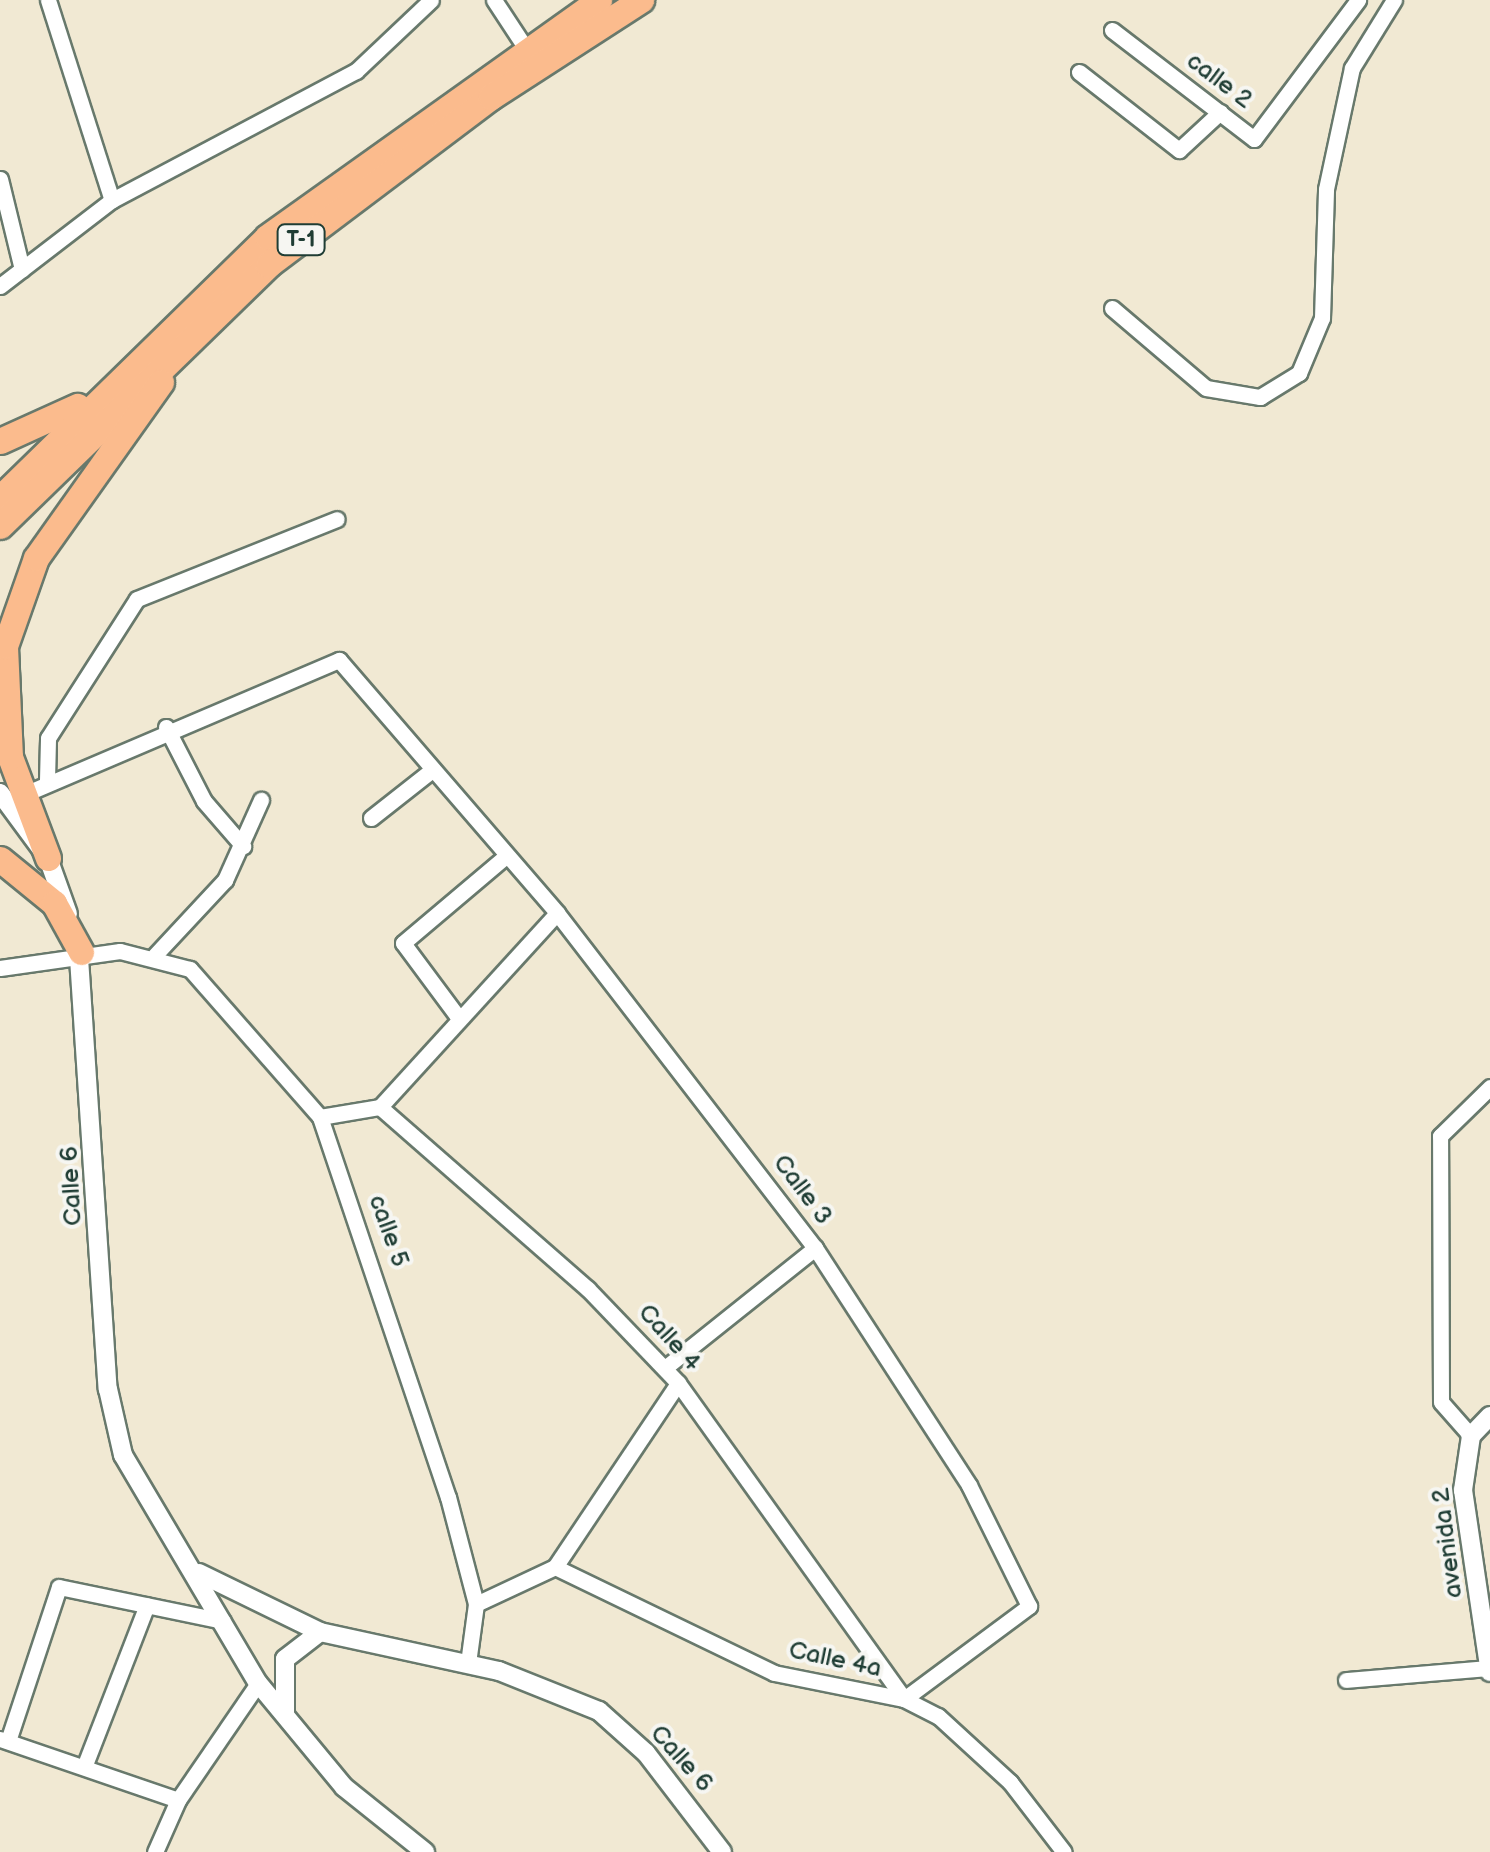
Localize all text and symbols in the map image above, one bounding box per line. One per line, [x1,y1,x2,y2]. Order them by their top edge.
street label: calle 2 [1180,47,1258,115]
road number: T-1 [276,223,326,257]
street label: Calle 6 [55,1145,89,1227]
street label: Calle 3 [766,1149,838,1231]
street label: calle 5 [361,1191,415,1271]
street label: Calle 4 [631,1298,707,1378]
street label: avenida 2 [1426,1486,1470,1600]
street label: Calle 4a [786,1636,884,1684]
street label: Calle 6 [643,1719,719,1799]

